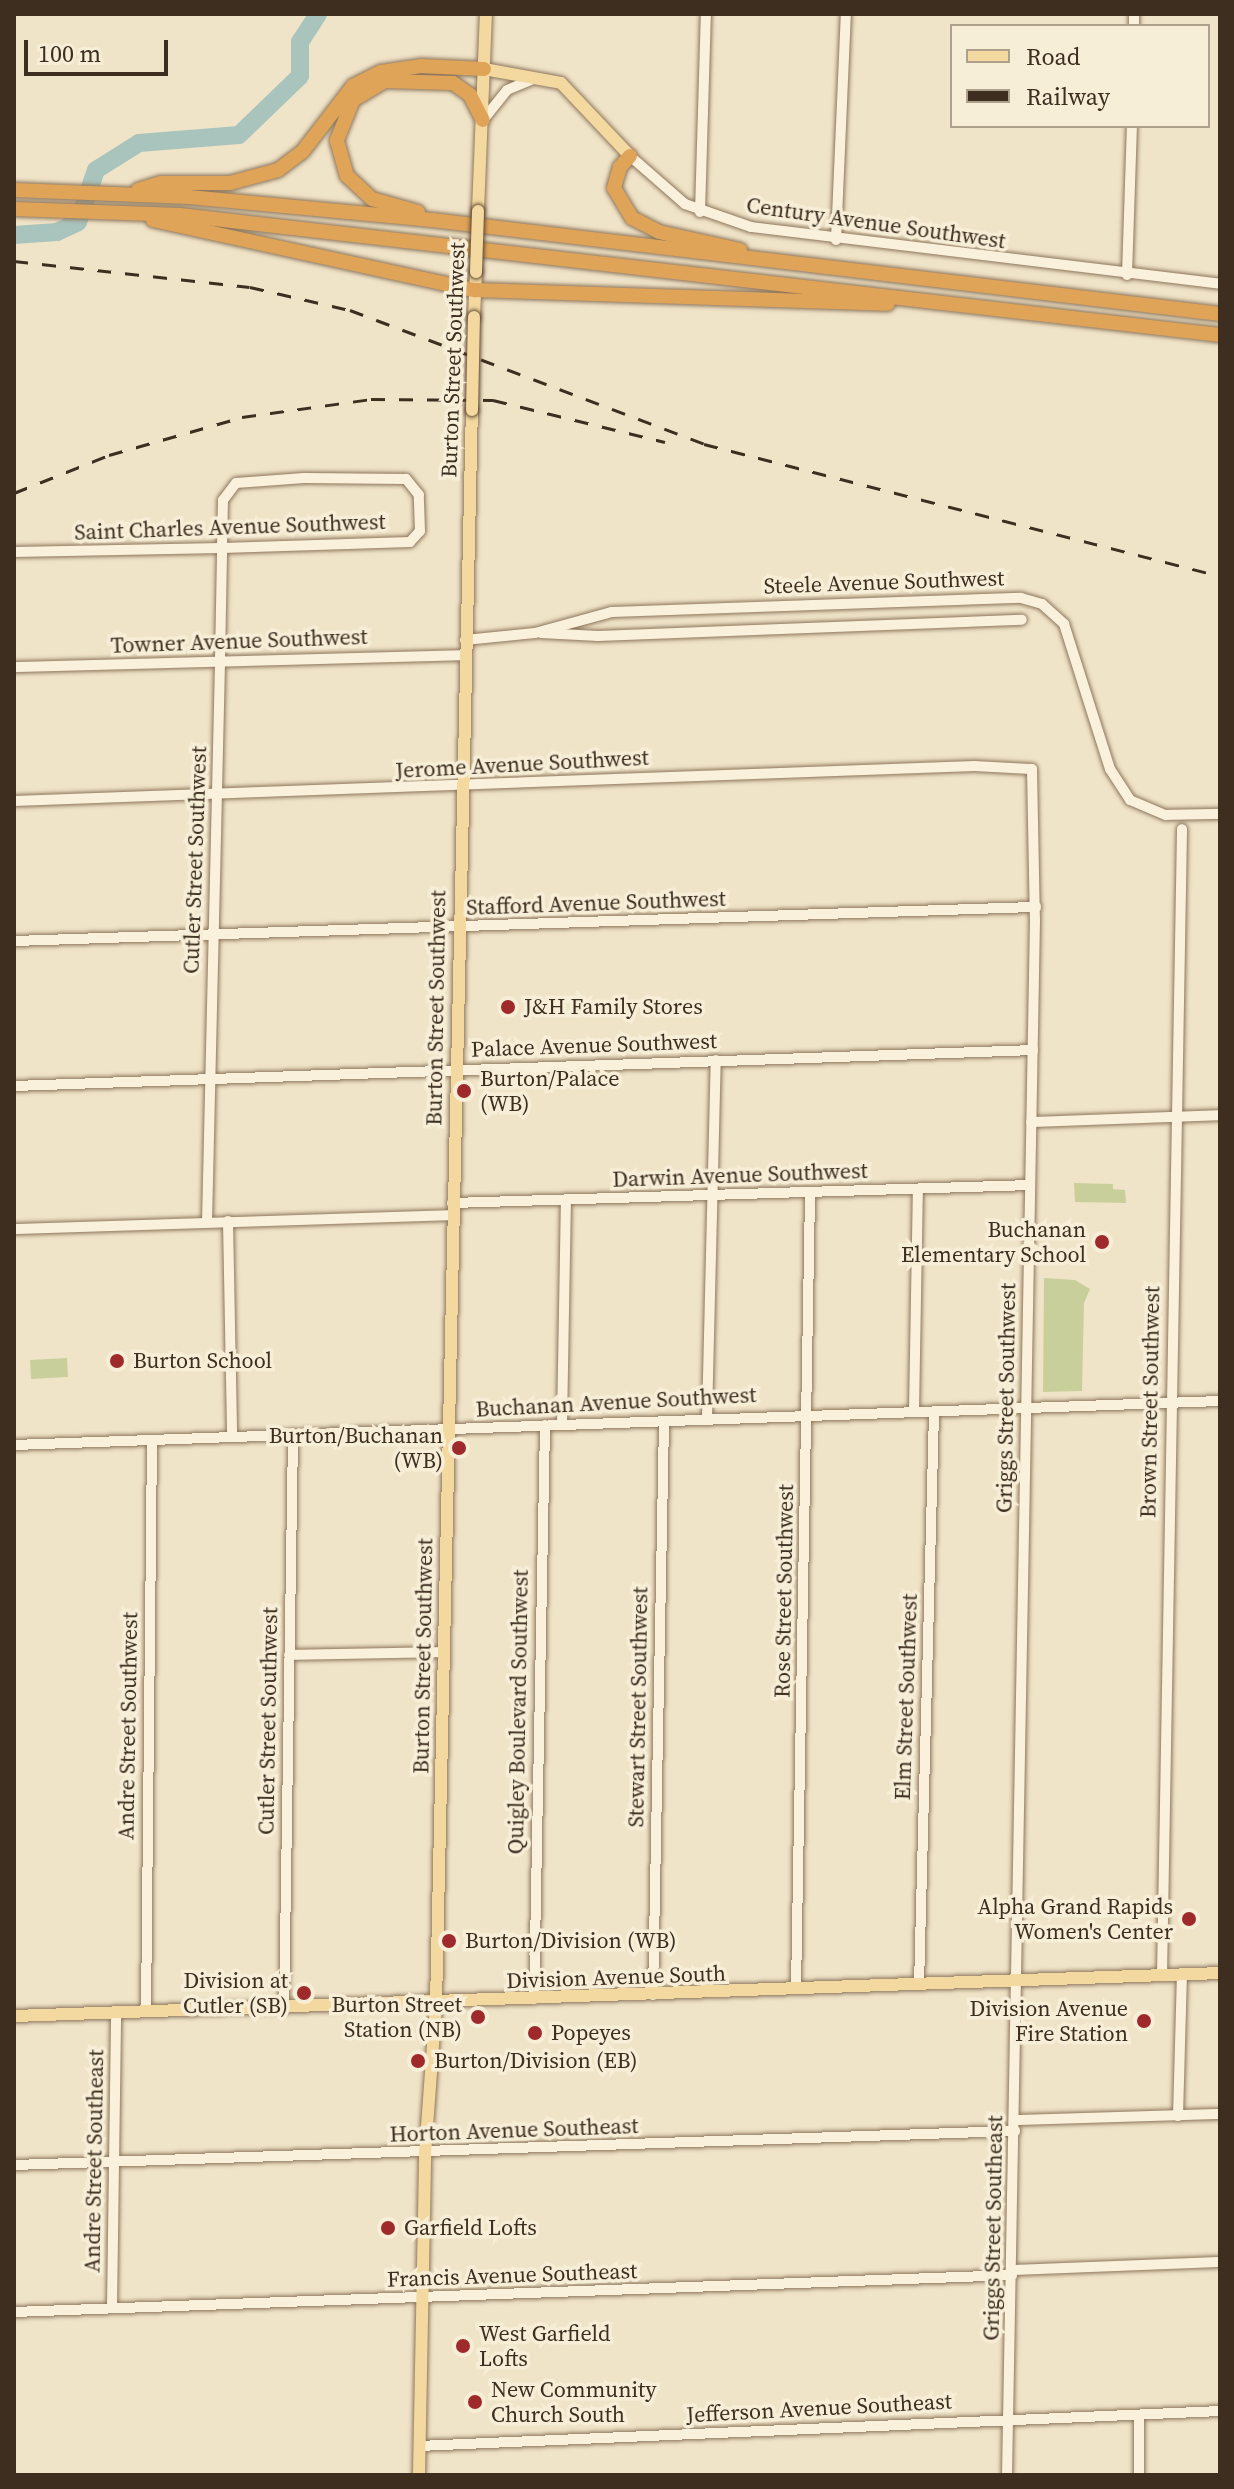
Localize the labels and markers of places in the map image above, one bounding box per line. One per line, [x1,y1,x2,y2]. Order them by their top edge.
place label: J&H Family Stores [524,994,703,1020]
marker: J&H Family Stores [499,998,517,1016]
place label: Burton/Palace (WB) [480,1065,619,1116]
marker: Burton/Palace (WB) [455,1082,473,1100]
place label: Buchanan Elementary School [901,1216,1086,1268]
marker: Buchanan Elementary School [1093,1233,1111,1251]
place label: Burton School [133,1348,272,1374]
marker: Burton School [108,1352,126,1370]
place label: Burton/Buchanan (WB) [269,1422,443,1474]
marker: Burton/Buchanan (WB) [450,1439,468,1457]
place label: Alpha Grand Rapids Women's Center [978,1893,1173,1944]
marker: Alpha Grand Rapids Women's Center [1180,1910,1198,1928]
place label: Burton/Division (WB) [465,1928,676,1954]
marker: Burton/Division (WB) [440,1932,458,1950]
place label: Division at Cutler (SB) [183,1967,288,2018]
marker: Division at Cutler (SB) [295,1984,313,2002]
place label: Burton Street Station (NB) [331,1991,462,2042]
place label: Division Avenue Fire Station [970,1995,1128,2046]
marker: Burton Street Station (NB) [469,2008,487,2026]
marker: Division Avenue Fire Station [1135,2012,1153,2030]
place label: Popeyes [551,2020,631,2046]
marker: Popeyes [526,2024,544,2042]
place label: Burton/Division (EB) [434,2048,637,2074]
marker: Burton/Division (EB) [409,2052,427,2070]
place label: Garfield Lofts [404,2215,537,2241]
marker: Garfield Lofts [379,2219,397,2237]
place label: West Garfield Lofts [479,2320,610,2372]
marker: West Garfield Lofts [454,2337,472,2355]
place label: New Community Church South [491,2376,656,2428]
marker: New Community Church South [466,2393,484,2411]

